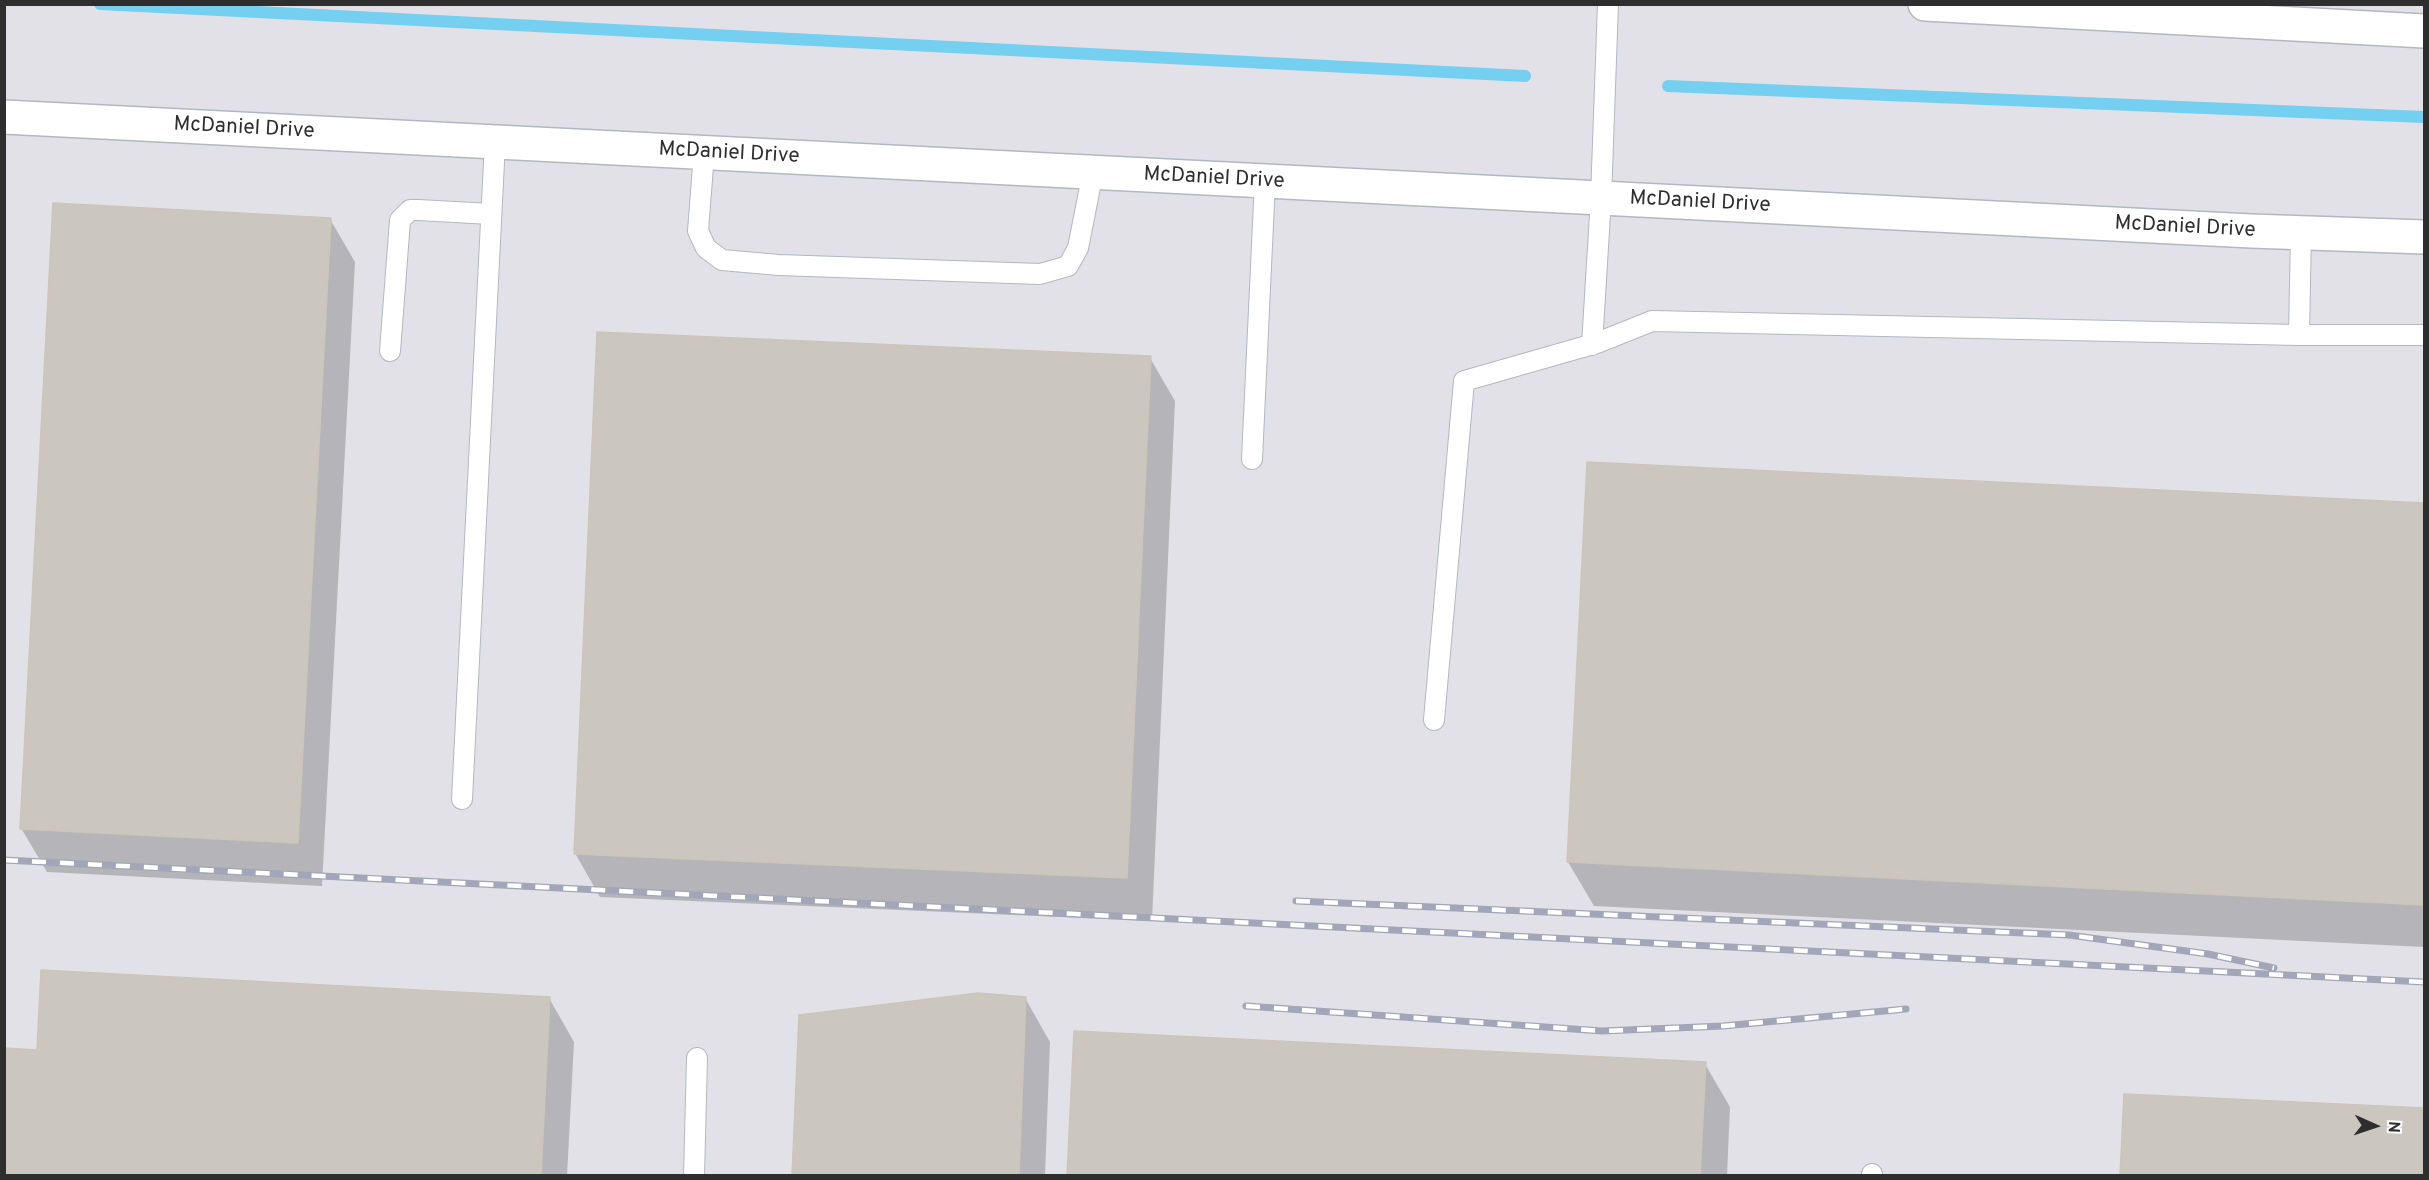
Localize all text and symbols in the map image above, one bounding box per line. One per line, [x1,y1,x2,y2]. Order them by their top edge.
street label: McDaniel Drive [173,113,315,145]
street label: McDaniel Drive [658,138,800,170]
street label: McDaniel Drive [1143,163,1285,195]
street label: McDaniel Drive [1629,187,1771,219]
street label: McDaniel Drive [2114,212,2256,244]
north arrow [2345,1096,2405,1156]
text: N [2383,1121,2403,1133]

